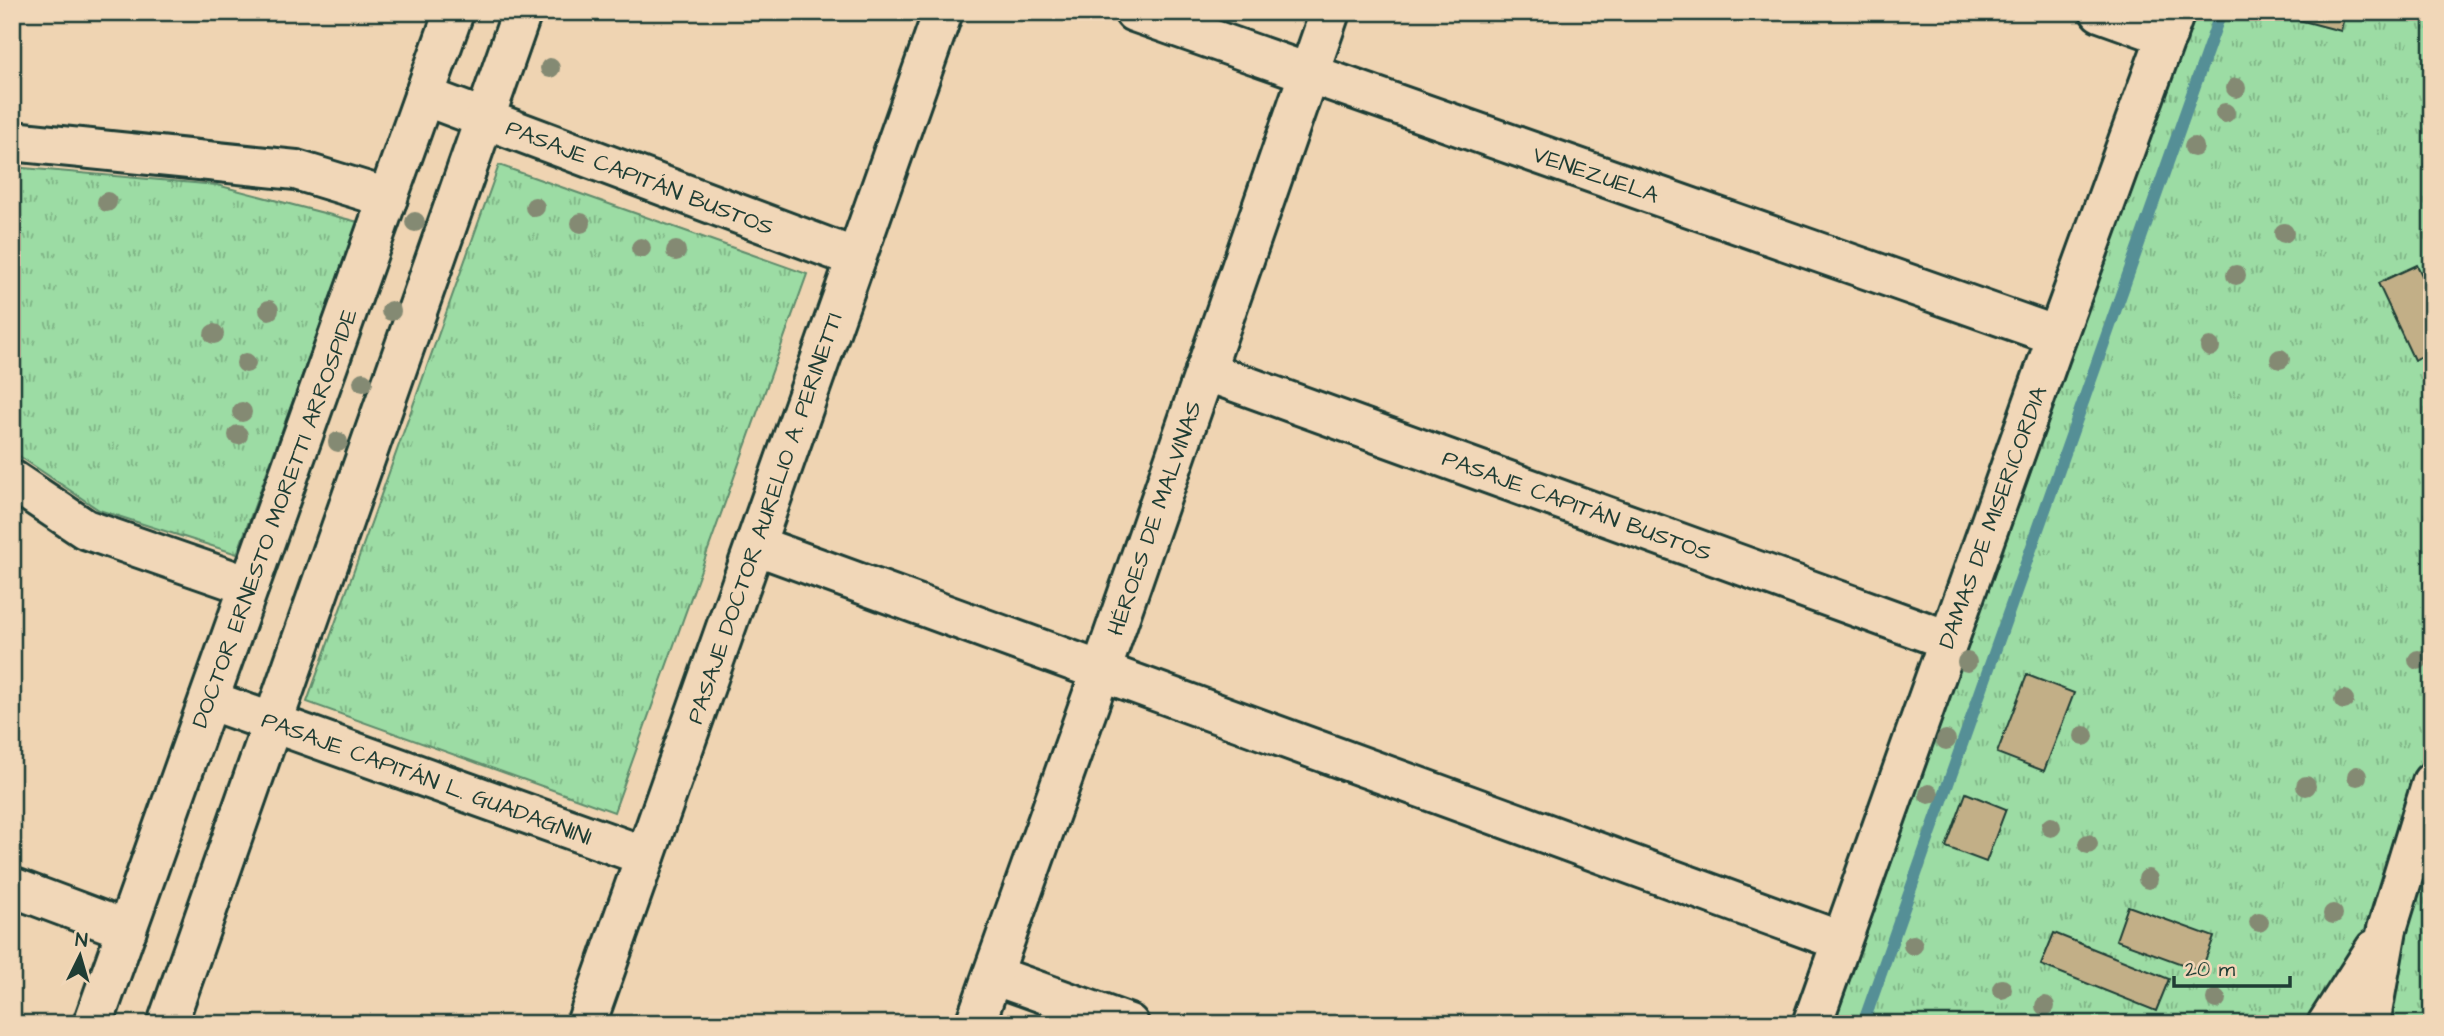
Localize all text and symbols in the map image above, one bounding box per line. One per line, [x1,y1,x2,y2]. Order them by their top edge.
street label: PASAJE CAPITÁN BUSTOS [501,112,778,244]
street label: VENEZUELA [1528,138,1663,212]
street label: DOCTOR ERNESTO MORETTI ARROSPIDE [184,304,366,732]
street label: PASAJE DOCTOR AURELIO A. PERINETTI [679,308,851,728]
street label: DAMAS DE MISERICORDIA [1931,381,2055,653]
street label: HÉROES DE MALVINAS [1100,397,1210,640]
street label: PASAJE CAPITÁN BUSTOS [1438,442,1716,570]
street label: PASAJE CAPITÁN L. GUADAGNINI [257,704,596,854]
north arrow [46,920,116,990]
text: N [74,927,89,955]
scale bar [2174,945,2290,989]
text: 20 m [2185,955,2236,984]

